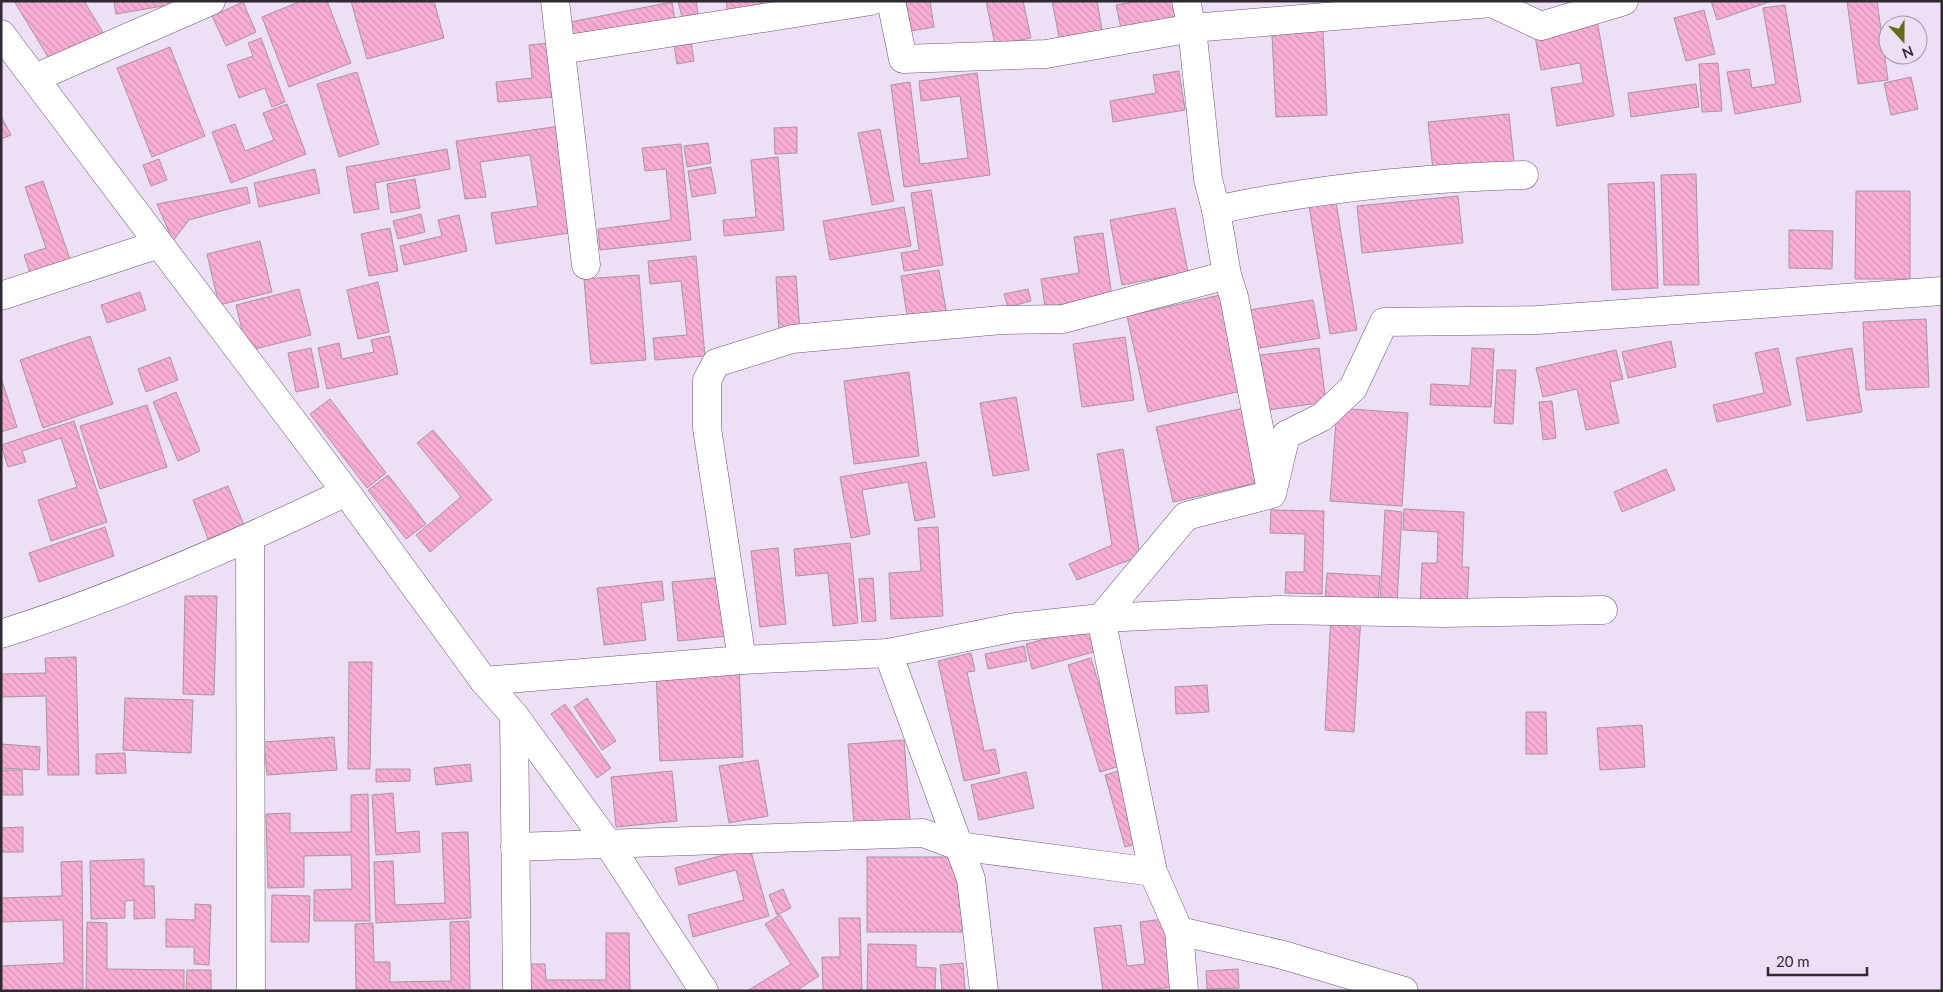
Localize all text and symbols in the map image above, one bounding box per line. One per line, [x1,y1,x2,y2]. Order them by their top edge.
north arrow [1878,15,1928,65]
text: N [1900,43,1916,62]
scale bar [1768,944,1867,976]
text: 20 m [1776,952,1810,970]

